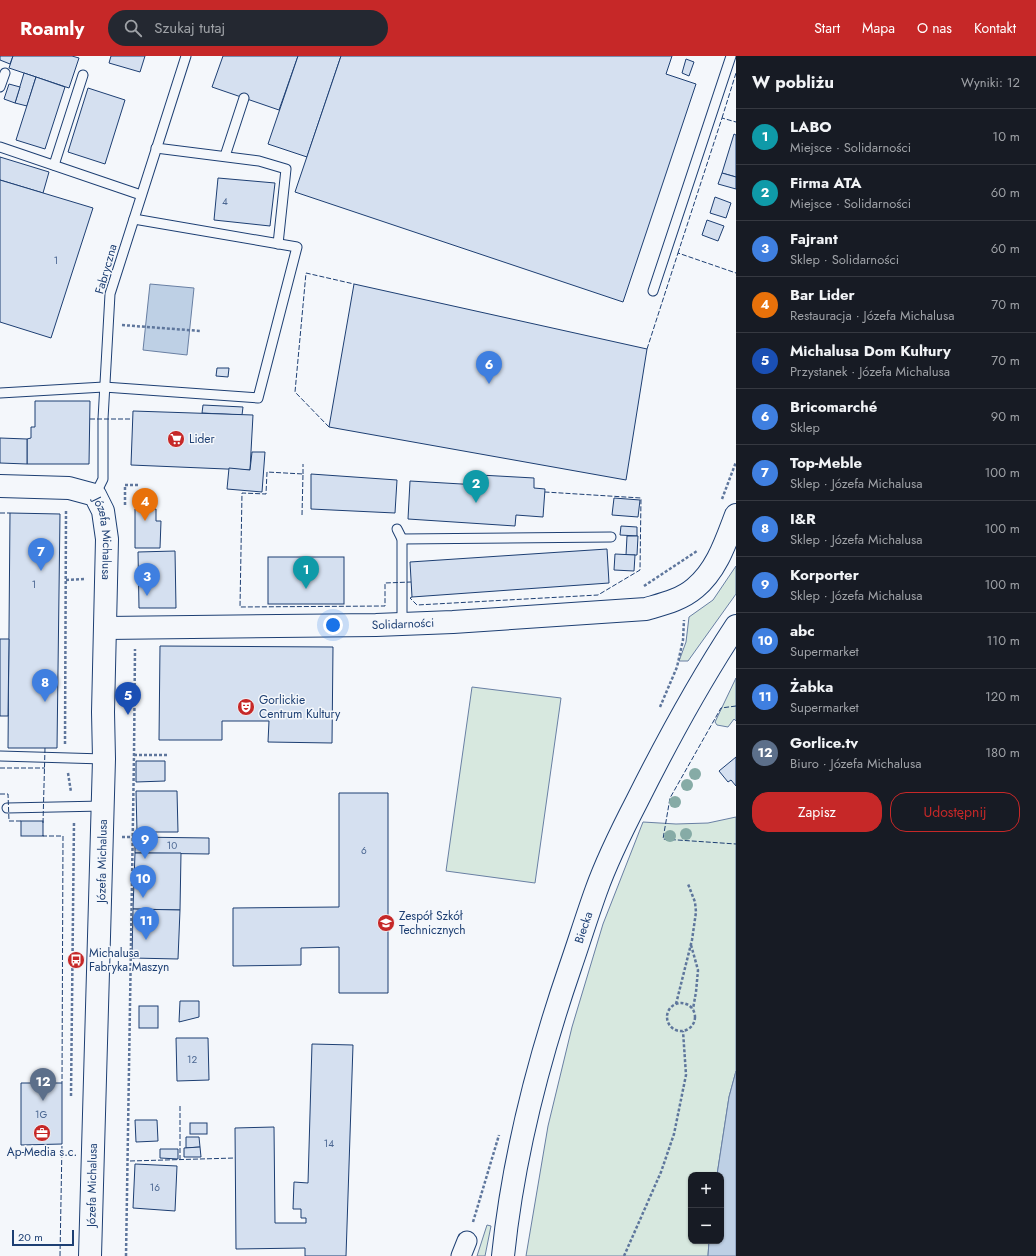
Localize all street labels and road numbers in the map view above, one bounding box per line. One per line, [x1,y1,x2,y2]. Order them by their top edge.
street label: Fabryczna [90,242,122,296]
street label: Józefa Michalusa [87,492,116,580]
street label: Solidarności [372,614,434,634]
street label: Józefa Michalusa [92,819,112,905]
street label: Biecka [570,909,597,946]
street label: Józefa Michalusa [82,1143,102,1229]

